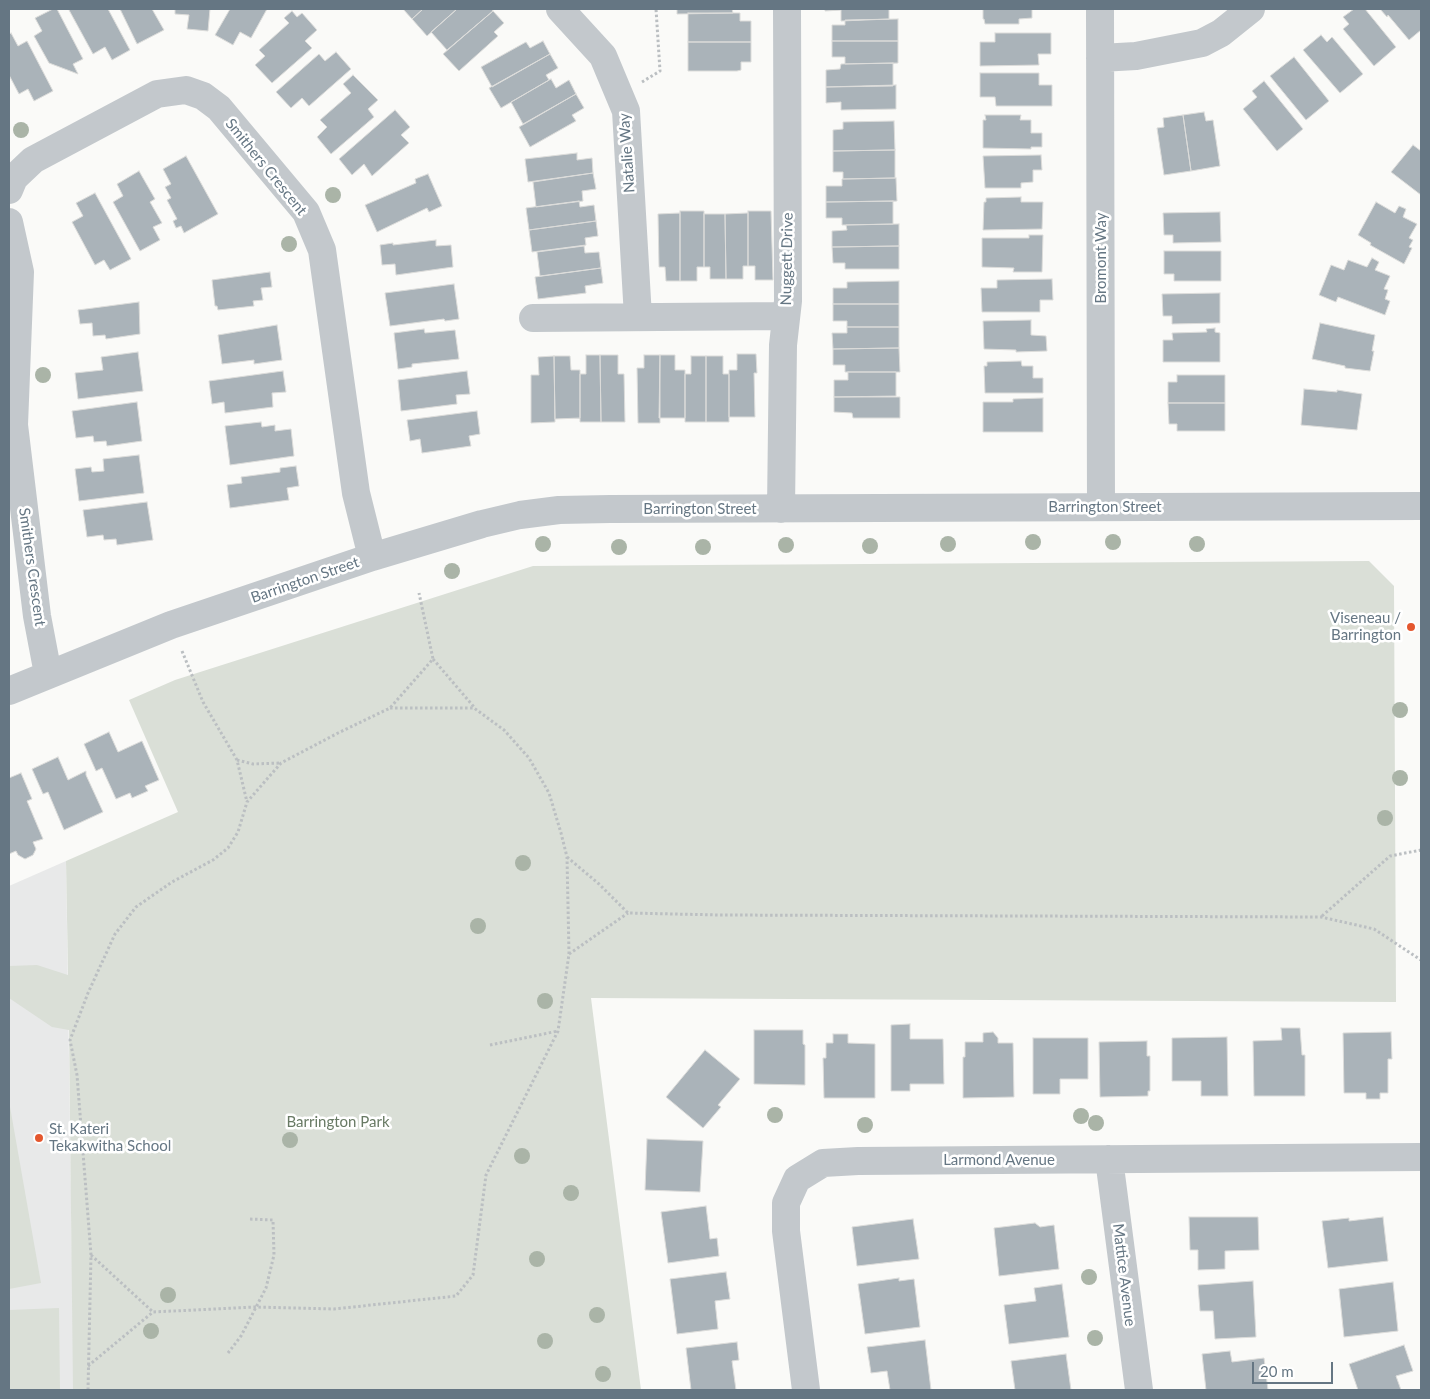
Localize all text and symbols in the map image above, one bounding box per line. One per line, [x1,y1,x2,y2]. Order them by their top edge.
street label: Natalie Way [615,112,639,194]
street label: Smithers Crescent [221,115,311,219]
street label: Nuggett Drive [777,212,797,306]
street label: Bromont Way [1092,212,1110,304]
street label: Barrington Street [1048,498,1162,516]
street label: Barrington Street [643,500,757,518]
street label: Smithers Crescent [15,507,49,627]
street label: Barrington Street [249,553,361,607]
place label: Viseneau / Barrington [1330,609,1401,644]
marker: Viseneau / Barrington [1405,621,1417,633]
park label: Barrington Park [286,1113,390,1131]
place label: St. Kateri Tekakwitha School [49,1120,171,1155]
marker: St. Kateri Tekakwitha School [33,1132,45,1144]
street label: Larmond Avenue [943,1151,1055,1169]
street label: Mattice Avenue [1109,1223,1139,1327]
scale bar [1255,1352,1336,1384]
text: 20 m [1260,1362,1294,1380]

